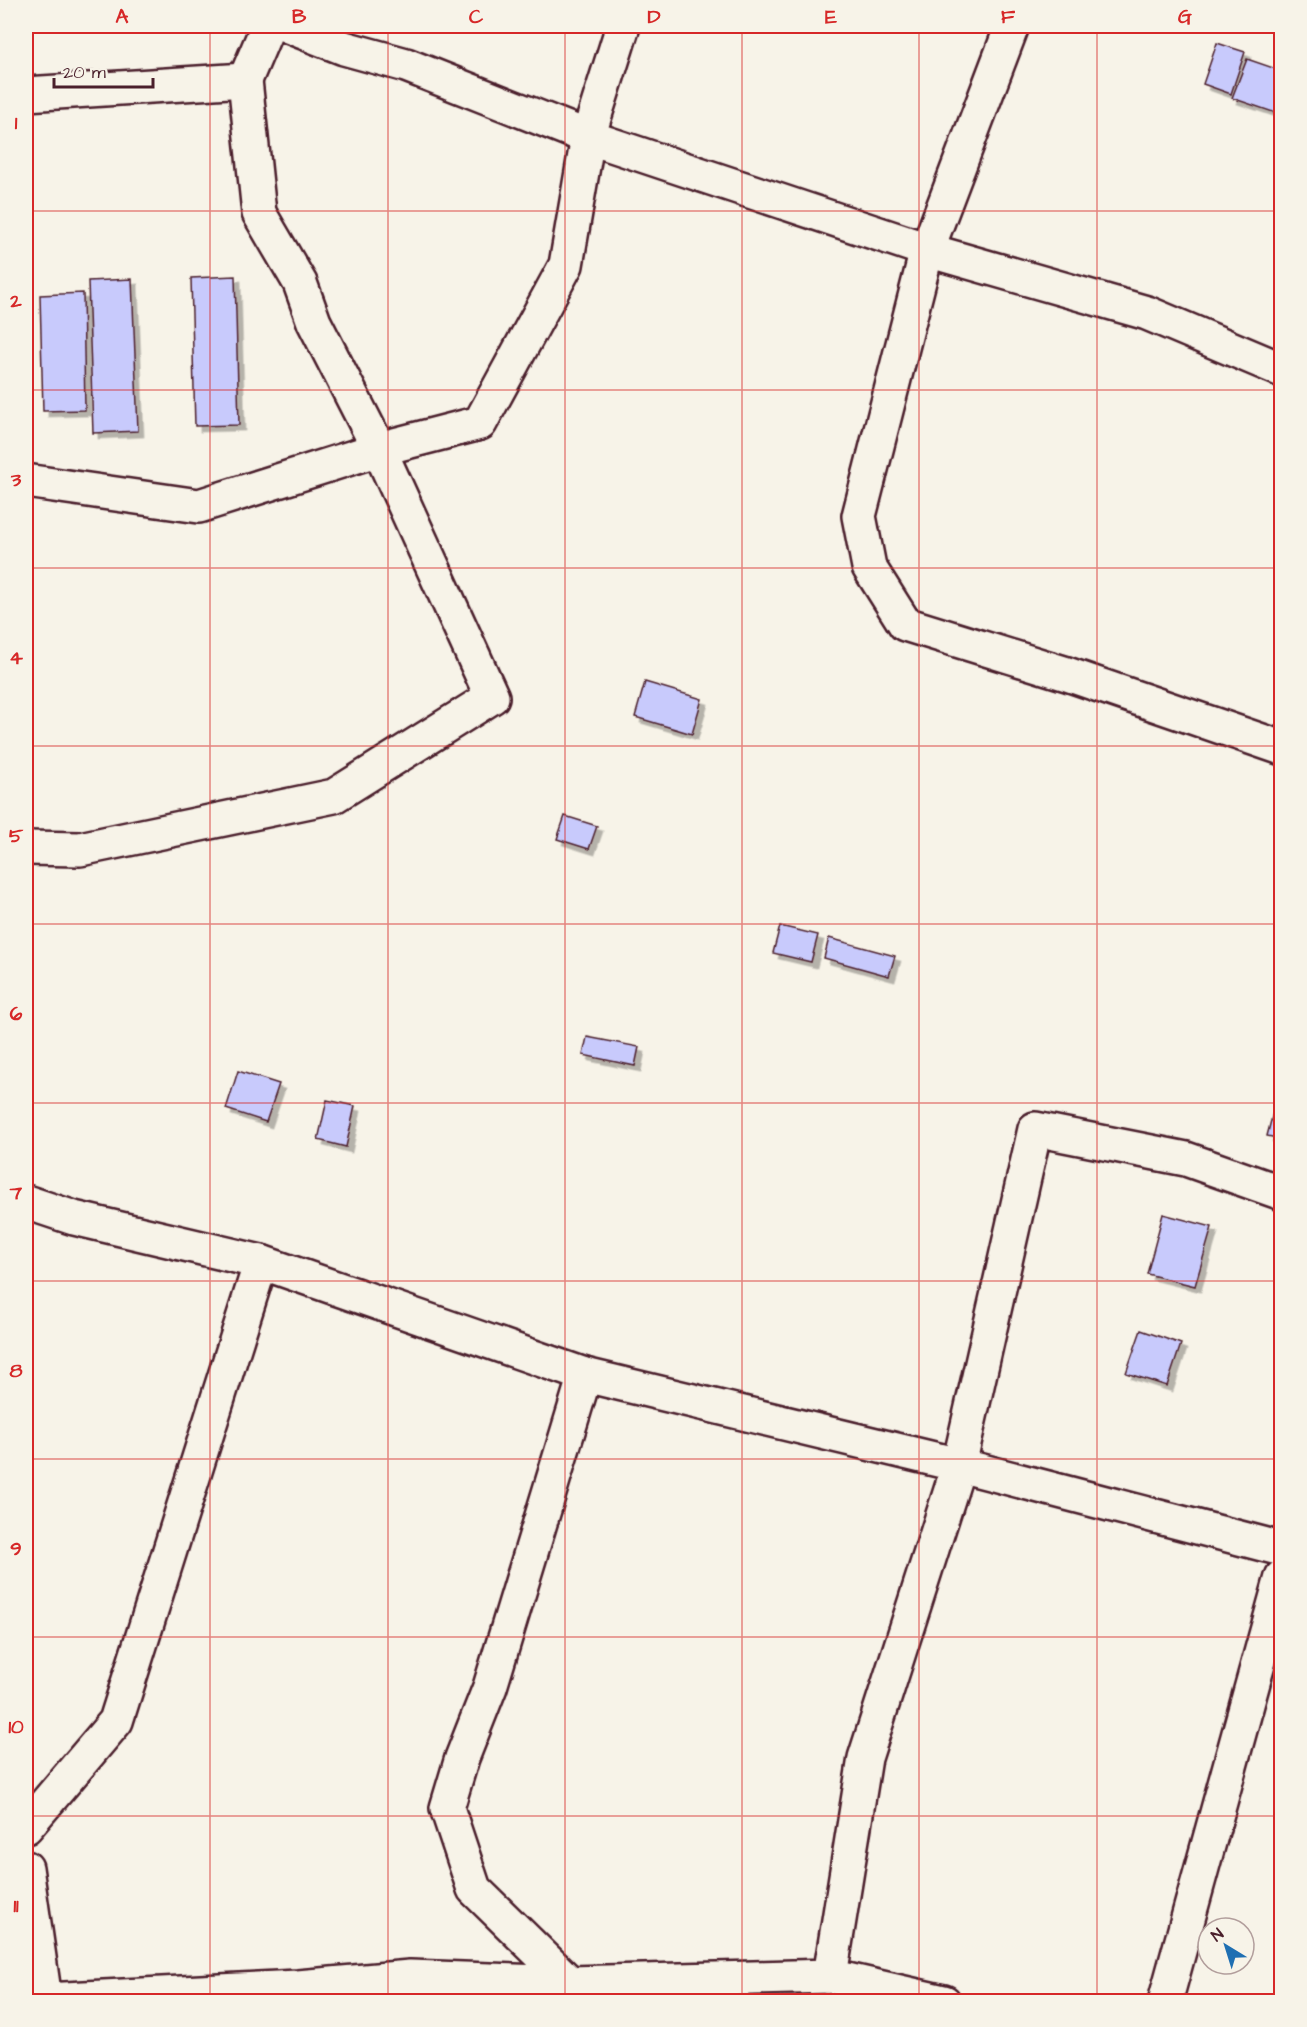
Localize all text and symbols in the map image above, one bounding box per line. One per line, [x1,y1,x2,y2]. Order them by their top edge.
text: A [116,3,129,31]
text: B [292,3,307,31]
text: C [469,3,484,31]
text: D [648,3,661,31]
text: E [825,3,837,31]
text: F [1001,3,1016,31]
text: G [1178,3,1192,31]
scale bar [54,51,153,89]
text: 20 m [63,60,106,85]
text: 1 [15,109,18,137]
text: 2 [9,287,22,315]
text: 3 [10,466,22,494]
text: 4 [9,644,23,672]
text: 5 [9,822,24,850]
text: 6 [10,1000,23,1028]
text: 7 [9,1179,23,1207]
text: 8 [10,1357,23,1385]
text: 9 [10,1535,22,1563]
text: 10 [8,1713,24,1741]
text: 11 [13,1892,19,1920]
north arrow [1196,1916,1256,1976]
text: N [1207,1923,1228,1947]

